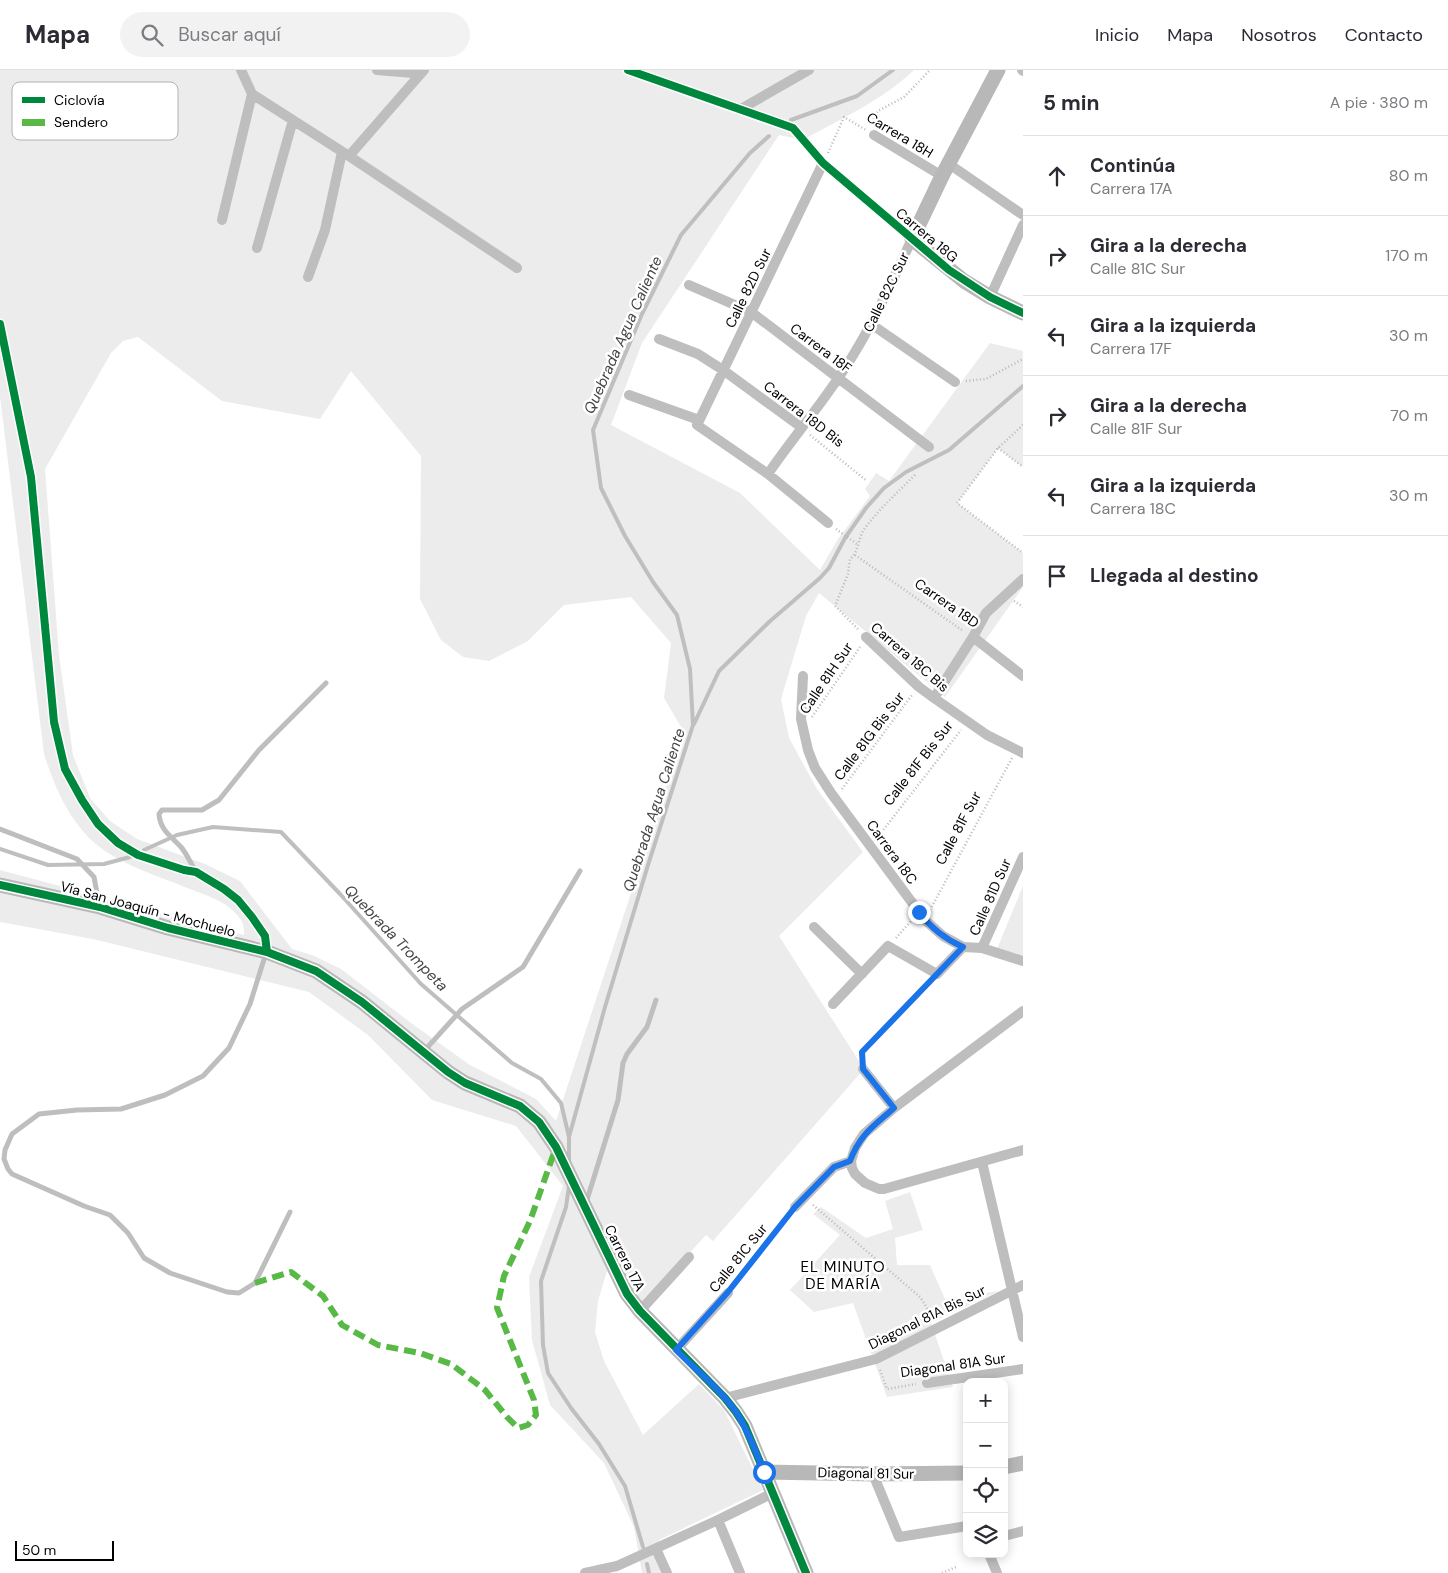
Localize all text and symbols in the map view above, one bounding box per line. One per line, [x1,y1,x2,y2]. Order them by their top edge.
search box [120,12,470,57]
text: Mapa [25,19,90,50]
icon: search [138,21,166,49]
text: Buscar aquí [178,22,281,47]
text: Inicio [1095,23,1139,47]
text: Mapa [1167,23,1213,47]
text: Nosotros [1241,23,1317,47]
text: Contacto [1345,23,1423,47]
legend [12,82,178,140]
text: 5 min [1043,89,1099,117]
text: Ciclovía [54,91,105,109]
text: A pie · 380 m [1330,92,1428,113]
street label: Carrera 18H [863,108,937,162]
text: Sendero [54,113,108,131]
text: Continúa [1090,153,1175,178]
icon: ahead [1043,162,1071,190]
text: 80 m [1389,165,1428,186]
text: Carrera 17A [1090,178,1172,199]
street label: Carrera 18G [892,204,962,266]
text: Gira a la derecha [1090,233,1247,258]
icon: right [1043,242,1071,270]
street label: Calle 82D Sur [721,245,775,331]
text: 170 m [1385,245,1428,266]
street label: Calle 82C Sur [859,249,913,335]
water label: Quebrada Agua Caliente [579,253,667,417]
text: Calle 81C Sur [1090,258,1185,279]
text: Gira a la izquierda [1090,313,1256,338]
street label: Carrera 18F [787,319,856,377]
icon: left [1043,322,1071,350]
text: 30 m [1389,325,1428,346]
text: Carrera 17F [1090,338,1172,359]
street label: Carrera 18D Bis [760,377,848,451]
text: Gira a la derecha [1090,393,1247,418]
icon: right [1043,402,1071,430]
text: 70 m [1390,405,1428,426]
text: Calle 81F Sur [1090,418,1182,439]
text: Gira a la izquierda [1090,473,1256,498]
icon: left [1043,482,1071,510]
text: 30 m [1389,485,1428,506]
text: Carrera 18C [1090,498,1176,519]
icon: arrive [1043,562,1071,590]
text: Llegada al destino [1090,563,1259,588]
street label: Carrera 18D [911,574,983,632]
street label: Carrera 18C Bis [867,618,953,696]
street label: Calle 81H Sur [795,639,857,717]
street label: Calle 81G Bis Sur [830,688,908,784]
street label: Calle 81F Bis Sur [879,717,957,809]
water label: Quebrada Agua Caliente [618,725,690,894]
street label: Calle 81F Sur [931,788,985,868]
street label: Carrera 18C [863,816,921,888]
street label: Calle 81D Sur [965,855,1015,939]
street label: Vía San Joaquín - Mochuelo [58,877,238,941]
water label: Quebrada Trompeta [340,880,452,996]
route end [908,901,931,924]
street label: Calle 81C Sur [705,1220,771,1296]
street label: Carrera 17A [601,1222,649,1294]
district label: EL MINUTO DE MARÍA [800,1257,886,1294]
street label: Diagonal 81A Bis Sur [865,1281,989,1353]
street label: Diagonal 81A Sur [899,1349,1007,1381]
map controls [963,1378,1008,1558]
button: + [963,1378,1008,1423]
button: − [963,1423,1008,1468]
route start [753,1461,776,1484]
street label: Diagonal 81 Sur [818,1463,914,1483]
button: locate [963,1468,1008,1513]
button: layers [963,1513,1008,1558]
scale bar [15,1538,114,1561]
text: 50 m [22,1541,56,1559]

